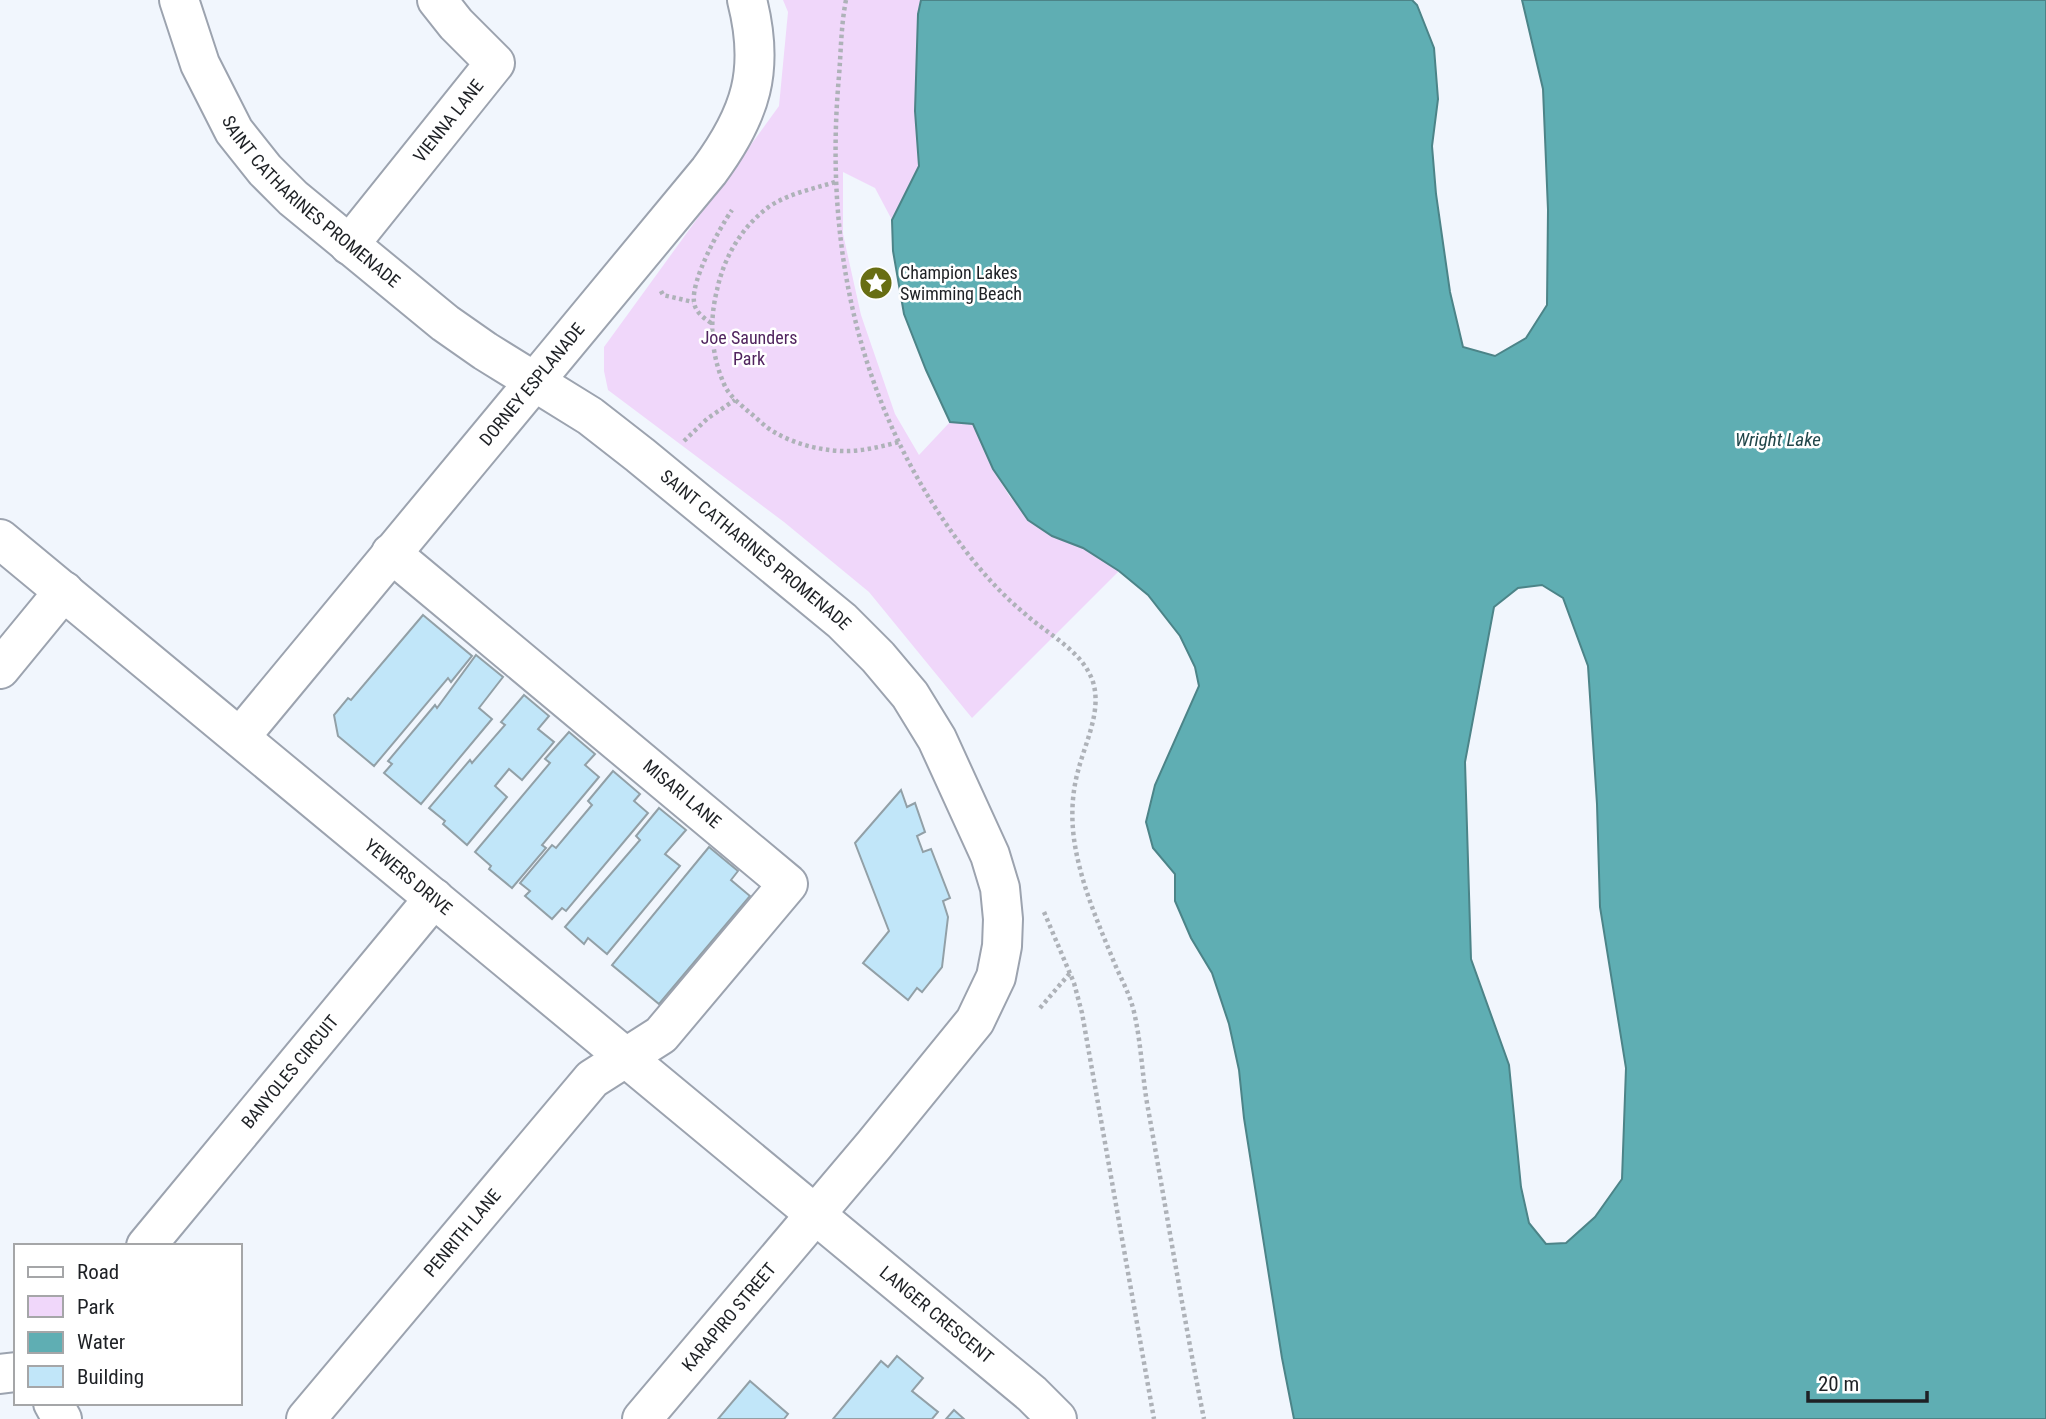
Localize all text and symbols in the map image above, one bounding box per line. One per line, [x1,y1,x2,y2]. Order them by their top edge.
street label: VIENNA LANE [409,75,488,166]
street label: SAINT CATHARINES PROMENADE [218,112,405,292]
place label: Champion Lakes Swimming Beach [900,262,1022,304]
place icon: Champion Lakes Swimming Beach [857,264,895,302]
street label: DORNEY ESPLANADE [475,318,589,450]
park label: Joe Saunders Park [701,327,797,369]
water label: Wright Lake [1735,428,1821,451]
street label: SAINT CATHARINES PROMENADE [656,465,856,634]
street label: MISARI LANE [639,755,726,832]
street label: YEWERS DRIVE [360,834,457,919]
street label: BANYOLES CIRCUIT [237,1011,343,1132]
street label: PENRITH LANE [419,1185,505,1281]
legend [14,1244,242,1405]
street label: KARAPIRO STREET [677,1258,780,1375]
text: Road [77,1260,119,1284]
street label: LANGER CRESCENT [876,1261,998,1367]
text: Park [77,1295,115,1319]
text: Water [77,1330,125,1354]
scale bar [1808,1360,1927,1404]
text: Building [77,1365,144,1389]
text: 20 m [1818,1372,1859,1396]

